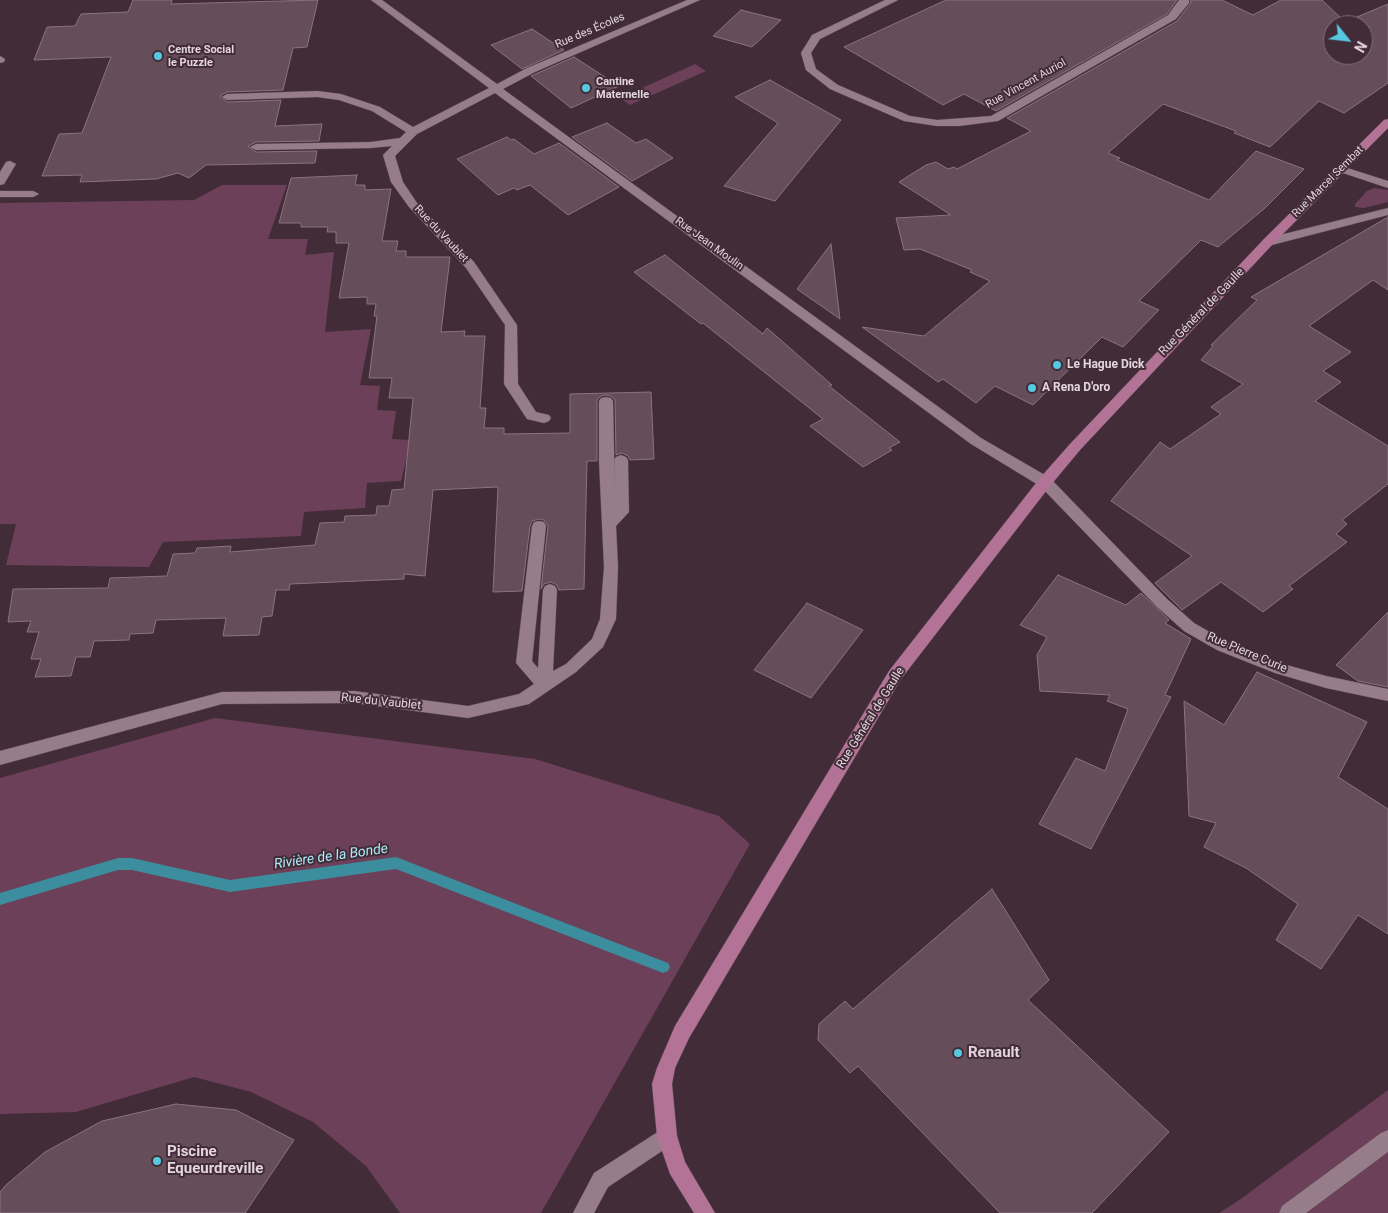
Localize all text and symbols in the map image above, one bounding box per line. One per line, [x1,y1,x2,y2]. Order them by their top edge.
street label: Rue des Écoles [553,10,627,52]
north arrow [1323,15,1373,65]
text: N [1351,39,1370,55]
place label: Centre Social le Puzzle [168,43,234,69]
marker: Centre Social le Puzzle [152,50,164,62]
street label: Rue Vincent Auriol [984,56,1068,112]
place label: Cantine Maternelle [596,75,649,101]
marker: Cantine Maternelle [580,82,592,94]
street label: Rue Marcel Sembat [1290,144,1366,220]
street label: Rue du Vaublet [411,203,471,265]
street label: Rue Jean Moulin [672,215,746,273]
street label: Rue Général de Gaulle [1156,265,1248,359]
place label: Le Hague Dick [1067,358,1145,372]
marker: Le Hague Dick [1051,359,1063,371]
place label: A Rena D'oro [1042,381,1110,395]
marker: A Rena D'oro [1026,382,1038,394]
street label: Rue Pierre Curie [1205,630,1289,676]
street label: Rue Général de Gaulle [834,665,908,771]
street label: Rue du Vaublet [340,691,422,713]
water label: Rivière de la Bonde [273,841,389,873]
place label: Renault [968,1044,1020,1062]
marker: Renault [952,1047,964,1059]
place label: Piscine Equeurdreville [167,1143,263,1178]
marker: Piscine Equeurdreville [151,1155,163,1167]

